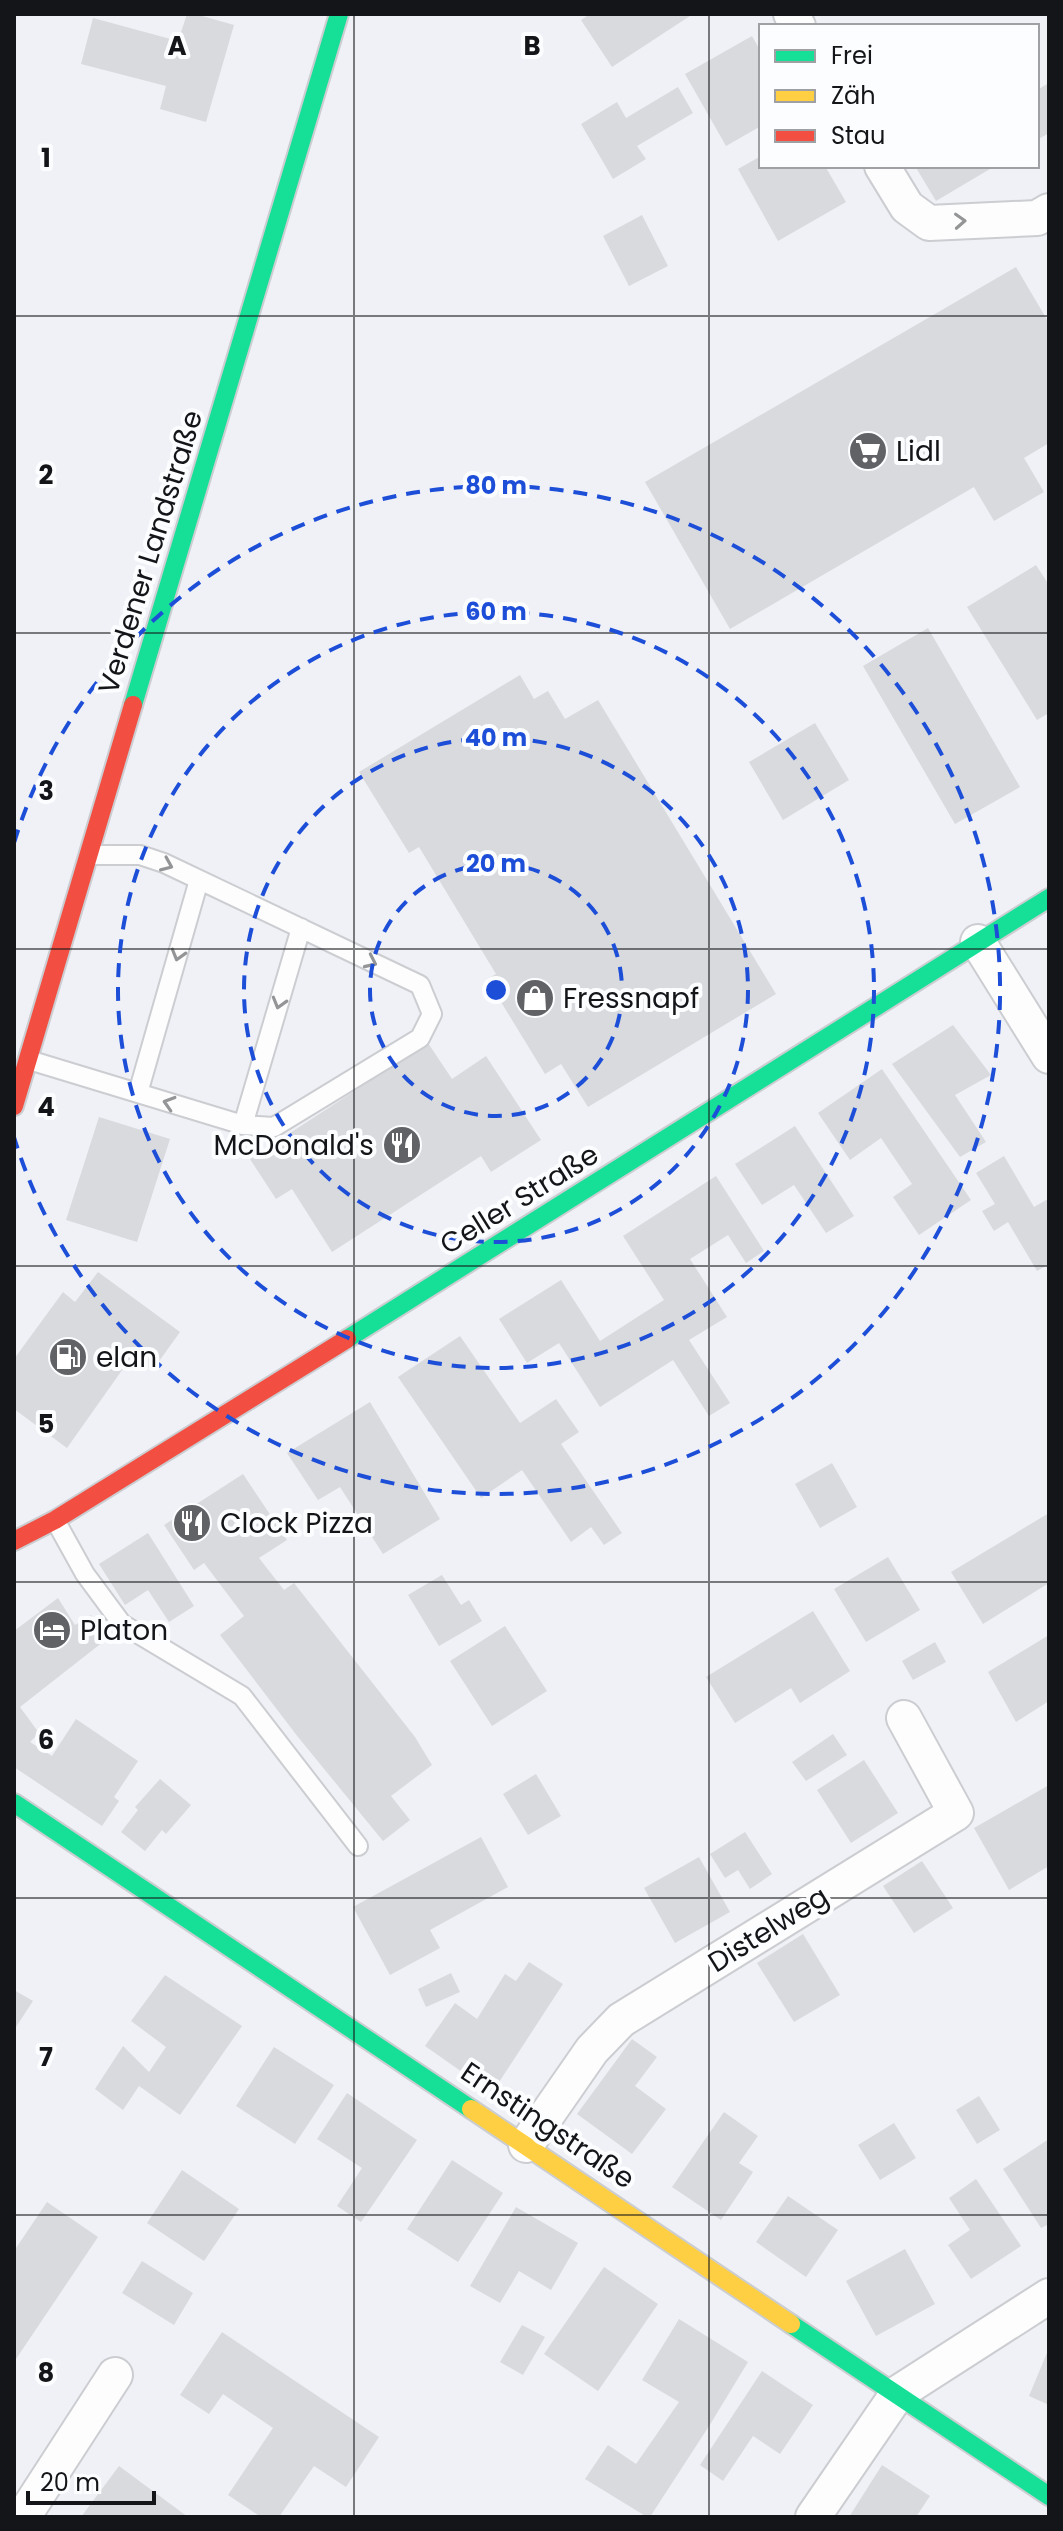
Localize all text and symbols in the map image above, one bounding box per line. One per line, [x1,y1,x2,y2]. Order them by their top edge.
legend [759,24,1039,168]
text: A [167,28,187,64]
text: B [523,28,541,64]
text: Frei [831,39,873,72]
text: Zäh [831,79,876,112]
text: Stau [831,119,885,152]
text: 1 [41,140,51,176]
one-way arrow [954,213,967,230]
street label: Verdener Landstraße [89,406,212,699]
supermarket icon: Lidl [847,430,889,472]
place label: Lidl [896,432,941,471]
text: 2 [39,457,54,493]
text: 80 m [465,469,527,502]
text: 60 m [465,595,527,628]
text: 40 m [465,721,527,754]
text: 3 [38,773,54,809]
text: 20 m [466,847,526,880]
one-way arrow [158,856,173,872]
one-way arrow [171,948,187,962]
one-way arrow [363,952,378,968]
centre of rings [482,976,510,1004]
shop icon: Fressnapf [514,977,556,1019]
place label: Fressnapf [563,979,699,1018]
one-way arrow [272,996,288,1010]
text: 4 [37,1089,55,1125]
one-way arrow [162,1096,176,1112]
restaurant icon: McDonald's [381,1124,423,1166]
place label: McDonald's [213,1126,374,1165]
street label: Celler Straße [432,1135,606,1264]
fuel station icon: elan [47,1336,89,1378]
place label: elan [96,1338,157,1377]
text: 5 [38,1406,54,1442]
restaurant icon: Clock Pizza [171,1502,213,1544]
place label: Clock Pizza [220,1504,373,1543]
hotel icon: Platon [31,1609,73,1651]
place label: Platon [80,1611,168,1650]
text: 6 [38,1722,54,1758]
street label: Distelweg [701,1877,836,1982]
text: 7 [39,2039,53,2075]
street label: Ernstingstraße [453,2053,642,2198]
text: 8 [38,2355,54,2391]
scale bar [28,2455,154,2505]
text: 20 m [40,2466,100,2499]

